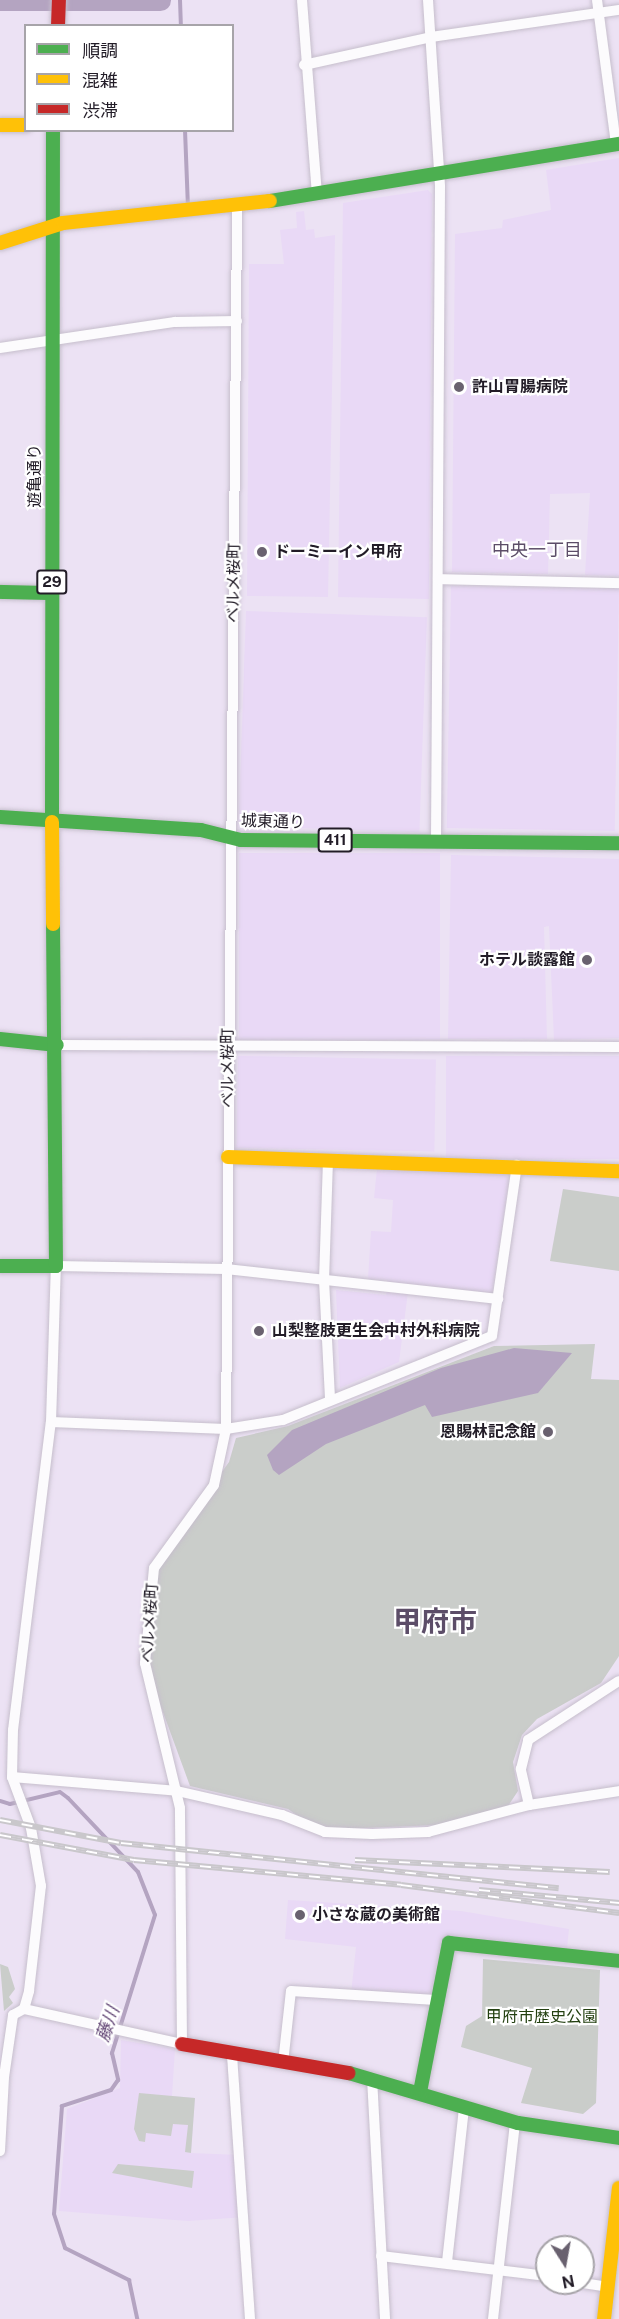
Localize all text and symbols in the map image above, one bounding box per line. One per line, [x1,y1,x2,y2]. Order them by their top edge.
legend [24,24,234,132]
text: 順調 [82,40,118,61]
text: 混雑 [82,70,118,91]
text: 渋滞 [82,100,118,121]
place label: 許山胃腸病院 [472,377,568,397]
marker: 許山胃腸病院 [450,378,468,396]
street label: 遊亀通り [25,444,45,508]
district label: 中央一丁目 [492,539,582,561]
place label: ドーミーイン甲府 [274,542,402,562]
street label: ベルメ桜町 [224,543,244,623]
marker: ドーミーイン甲府 [255,545,269,559]
road number: 29 [36,570,68,594]
street label: 城東通り [241,811,305,833]
road number: 411 [317,828,353,852]
place label: ホテル談露館 [479,950,575,970]
marker: ホテル談露館 [580,953,594,967]
street label: ベルメ桜町 [218,1028,238,1108]
place label: 山梨整肢更生会中村外科病院 [272,1321,480,1341]
marker: 山梨整肢更生会中村外科病院 [250,1322,268,1340]
place label: 恩賜林記念館 [440,1422,536,1442]
marker: 恩賜林記念館 [541,1425,555,1439]
street label: ベルメ桜町 [138,1582,162,1664]
district label: 甲府市 [393,1604,477,1638]
place label: 小さな蔵の美術館 [312,1905,440,1925]
marker: 小さな蔵の美術館 [293,1908,307,1922]
water label: 藤川 [92,2003,124,2045]
park label: 甲府市歴史公園 [486,2007,598,2027]
north arrow [535,2235,595,2295]
text: N [560,2271,576,2292]

